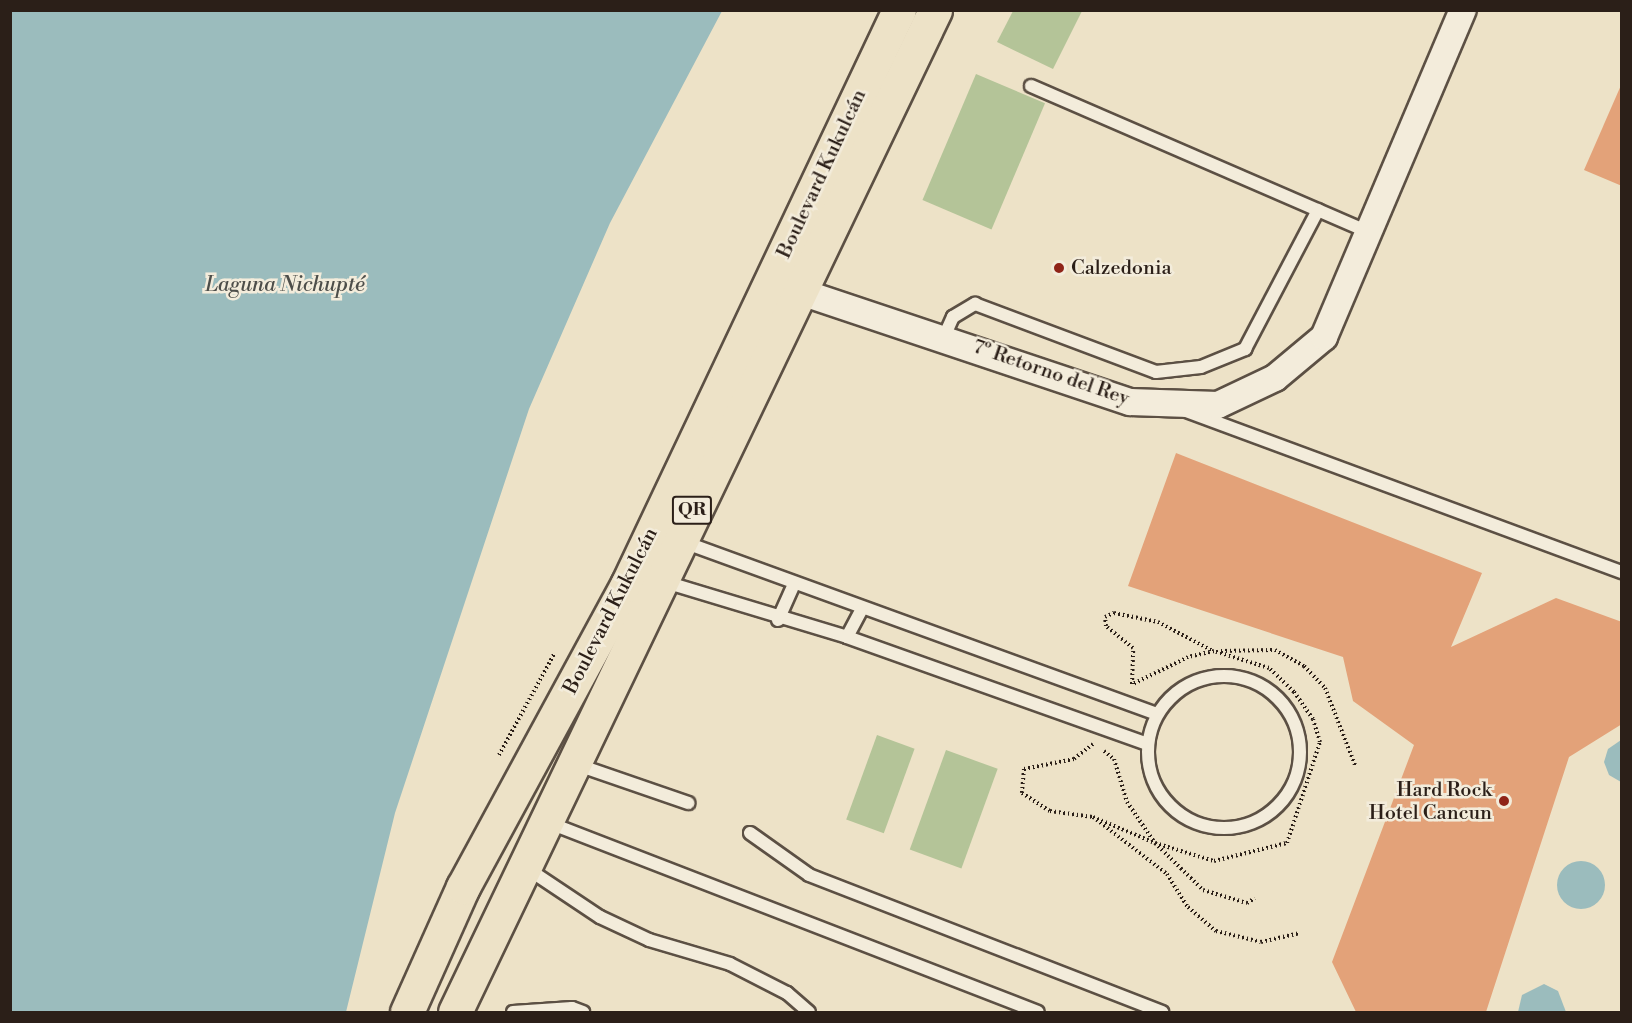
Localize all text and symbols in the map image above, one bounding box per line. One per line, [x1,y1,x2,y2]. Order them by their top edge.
street label: Boulevard Kukulcán [772,86,872,262]
place label: Calzedonia [1071,256,1172,280]
marker: Calzedonia [1052,261,1066,275]
water label: Laguna Nichupté [205,272,365,298]
street label: 7º Retorno del Rey [970,335,1132,411]
road number: QR [671,495,713,525]
street label: Boulevard Kukulcán [559,524,663,698]
place label: Hard Rock Hotel Cancun [1369,778,1492,825]
marker: Hard Rock Hotel Cancun [1497,794,1511,808]

